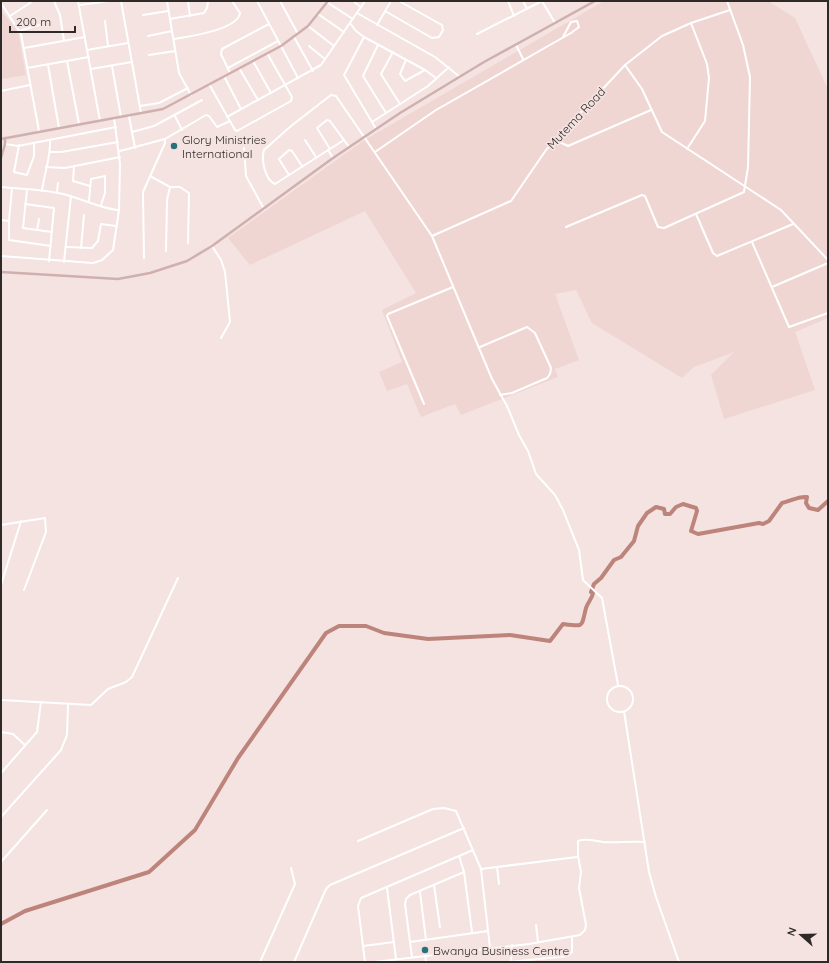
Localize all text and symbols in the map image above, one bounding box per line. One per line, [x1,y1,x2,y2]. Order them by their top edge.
scale bar [10,8,75,34]
text: 200 m [16,14,51,29]
street label: Mutema Road [544,84,608,152]
place label: Glory Ministries International [182,132,267,161]
marker: Glory Ministries International [169,141,179,151]
north arrow [781,915,821,955]
text: N [784,925,800,938]
place label: Bwanya Business Centre [433,943,569,958]
marker: Bwanya Business Centre [420,945,430,955]

